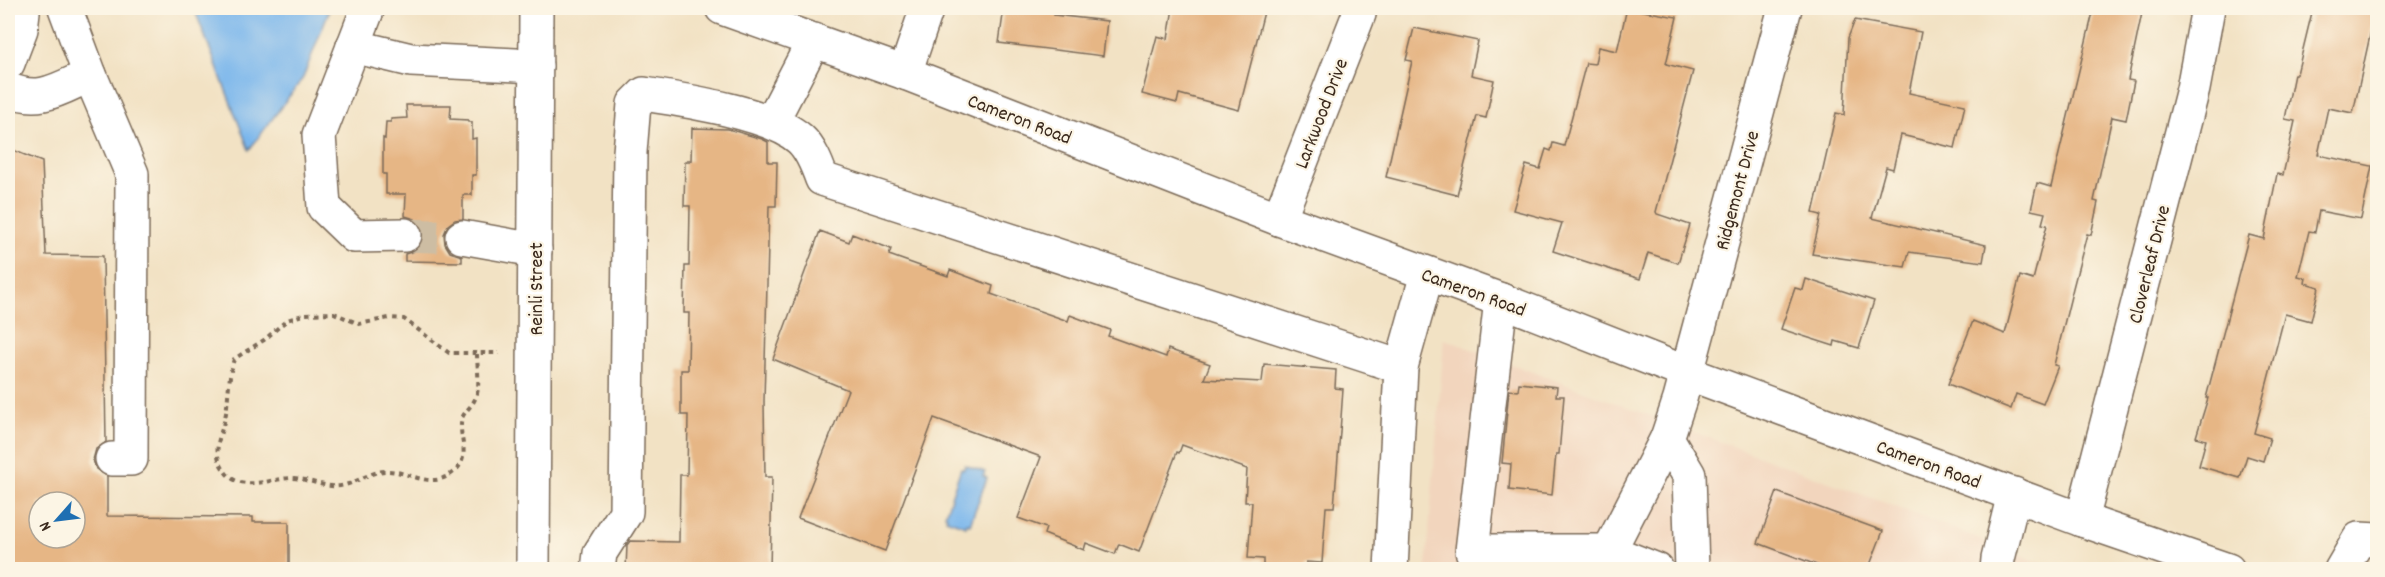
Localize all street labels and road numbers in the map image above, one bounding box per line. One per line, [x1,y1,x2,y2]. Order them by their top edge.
street label: Larkwood Drive [1289,55,1357,173]
street label: Cameron Road [963,88,1075,153]
street label: Ridgemont Drive [1709,128,1768,254]
street label: Cloverleaf Drive [2123,202,2179,327]
street label: Reinli Street [524,242,552,336]
street label: Cameron Road [1417,262,1529,326]
street label: Cameron Road [1872,434,1984,498]

